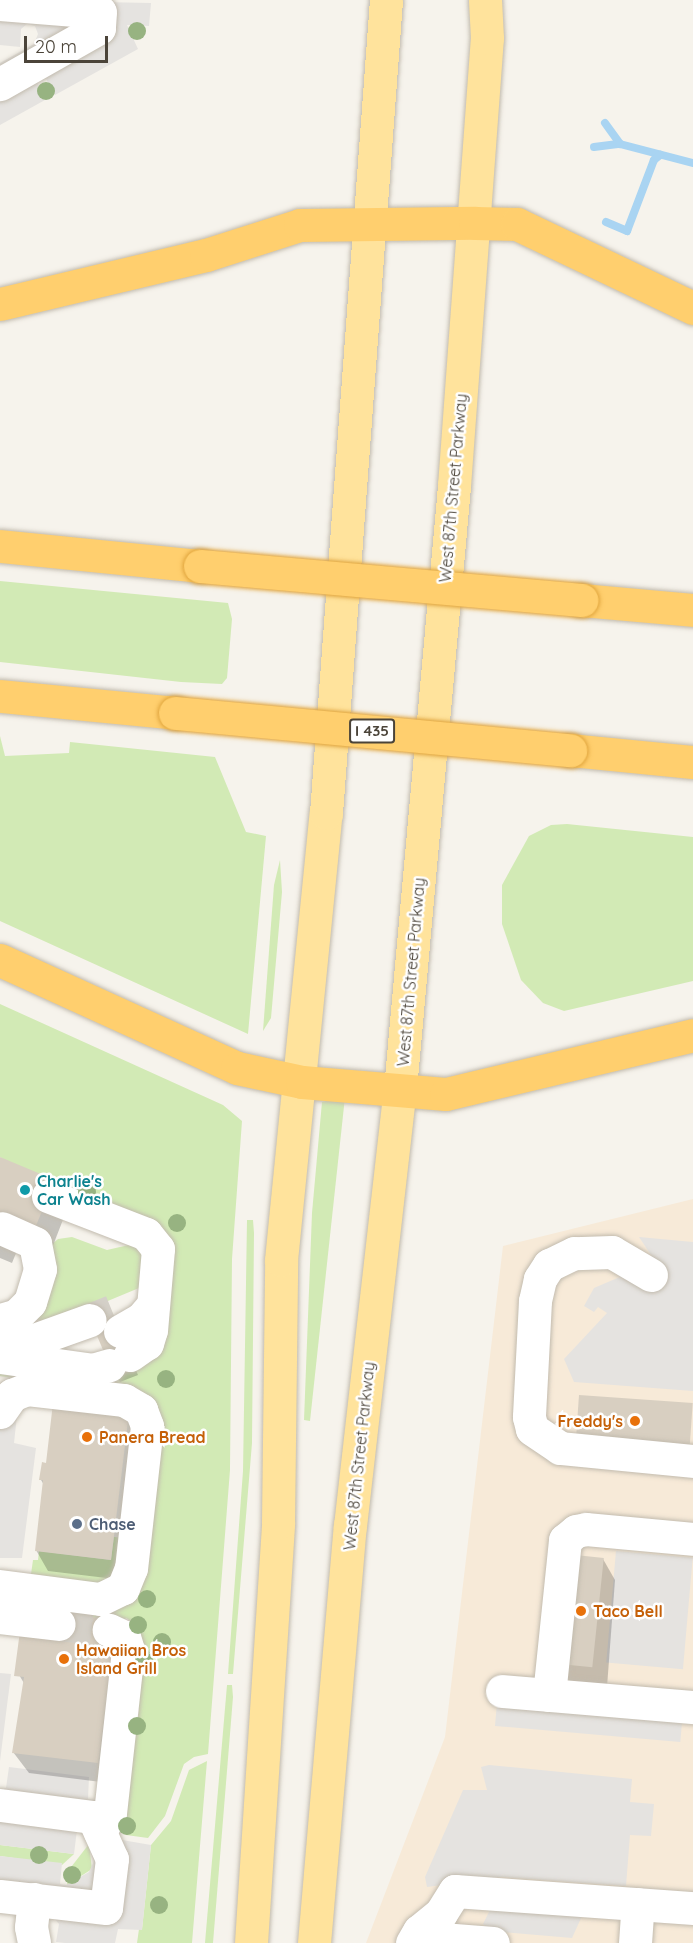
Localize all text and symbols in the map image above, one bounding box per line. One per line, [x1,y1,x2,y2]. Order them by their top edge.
scale bar [27,24,111,62]
text: 20 m [35,35,77,58]
street label: West 87th Street Parkway [435,393,471,583]
road number: I 435 [348,719,396,743]
street label: West 87th Street Parkway [393,877,429,1067]
place label: Charlie's Car Wash [37,1171,111,1209]
marker: Charlie's Car Wash [18,1183,32,1197]
street label: West 87th Street Parkway [340,1361,378,1551]
place label: Freddy's [558,1411,623,1431]
marker: Freddy's [628,1414,642,1428]
place label: Panera Bread [99,1427,206,1447]
marker: Panera Bread [80,1430,94,1444]
place label: Chase [89,1514,136,1534]
marker: Chase [70,1517,84,1531]
place label: Taco Bell [593,1601,663,1621]
marker: Taco Bell [574,1604,588,1618]
place label: Hawaiian Bros Island Grill [76,1640,186,1678]
marker: Hawaiian Bros Island Grill [57,1652,71,1666]

